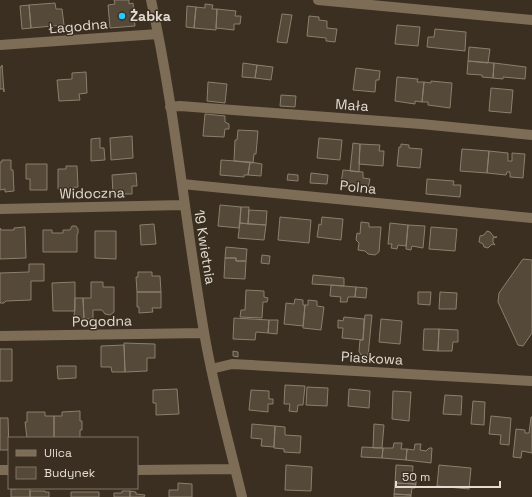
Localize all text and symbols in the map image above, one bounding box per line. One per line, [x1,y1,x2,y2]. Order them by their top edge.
place label: Żabka [130,7,171,25]
marker: Żabka [117,11,127,21]
street label: Łagodna [48,14,108,38]
street label: Mała [335,95,369,115]
street label: Polna [339,176,377,198]
street label: Widoczna [59,183,125,203]
street label: 19 Kwietnia [190,208,220,286]
street label: Pogodna [72,311,132,331]
street label: Piaskowa [341,347,403,369]
legend [8,437,138,489]
text: Ulica [44,445,72,461]
scale bar [396,463,500,489]
text: Budynek [44,465,96,481]
text: 50 m [402,469,430,485]

